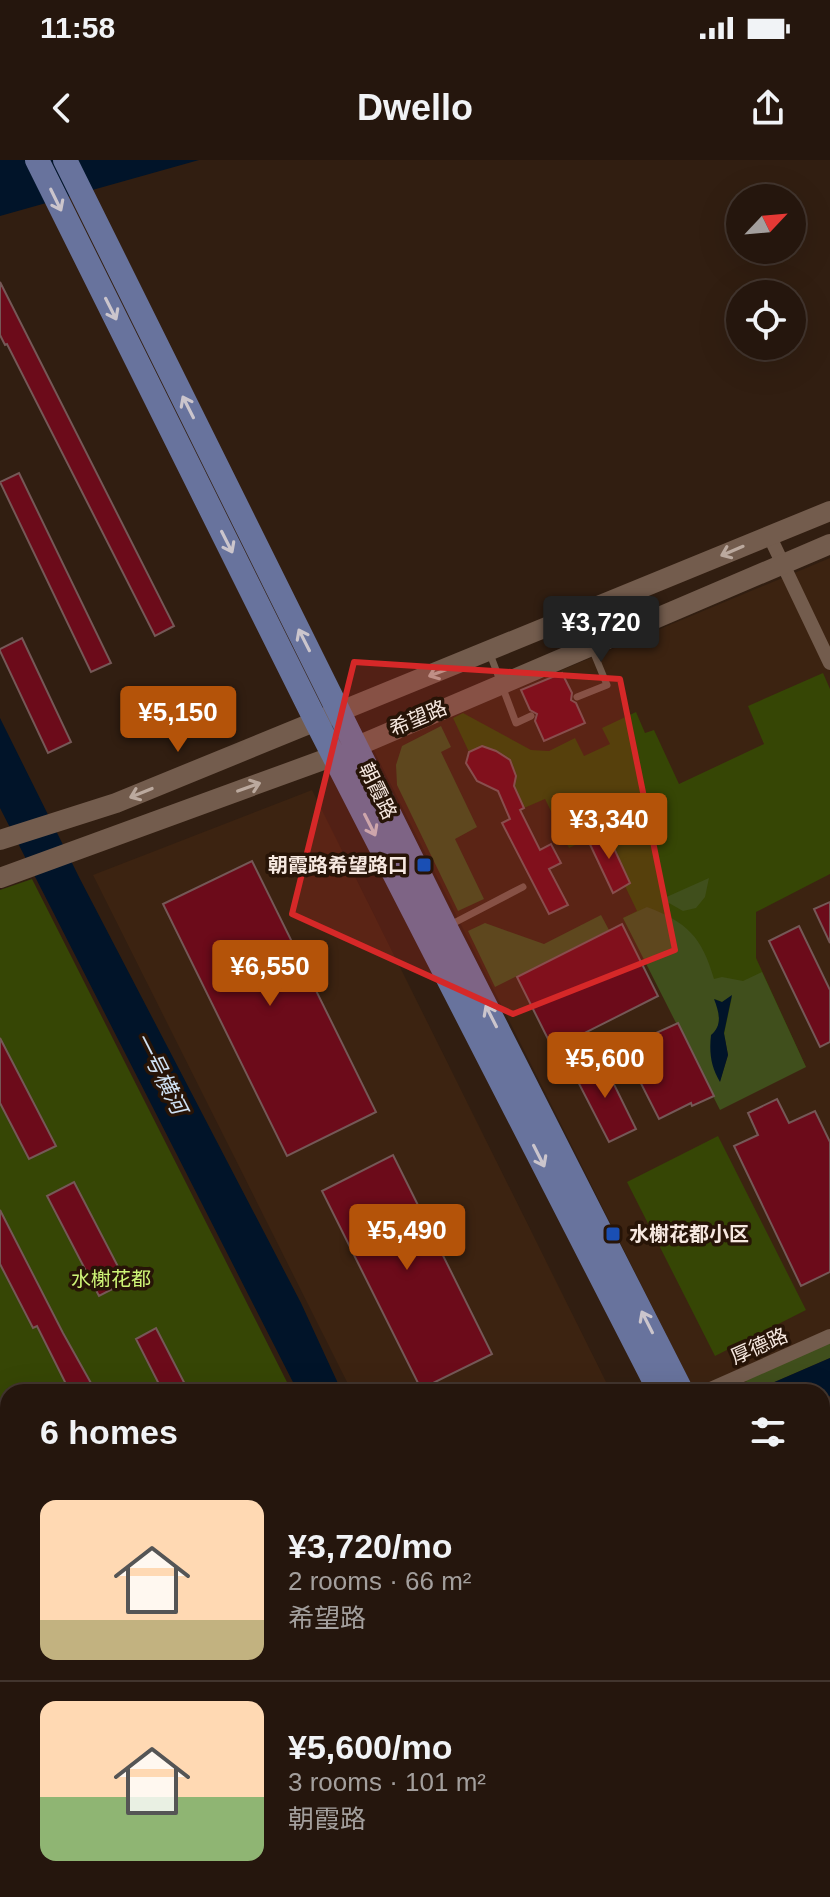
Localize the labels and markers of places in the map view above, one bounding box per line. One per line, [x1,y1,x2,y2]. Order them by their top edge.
pin: ¥3,720 [536,596,666,664]
pin: ¥5,150 [113,686,243,754]
pin: ¥3,340 [544,793,674,861]
place label: 朝霞路希望路口 [268,854,408,876]
marker: 朝霞路希望路口 [415,856,433,874]
pin: ¥6,550 [205,940,335,1008]
pin: ¥5,600 [540,1032,670,1100]
pin: ¥5,490 [342,1204,472,1272]
place label: 水榭花都小区 [629,1223,749,1245]
marker: 水榭花都小区 [604,1225,622,1243]

